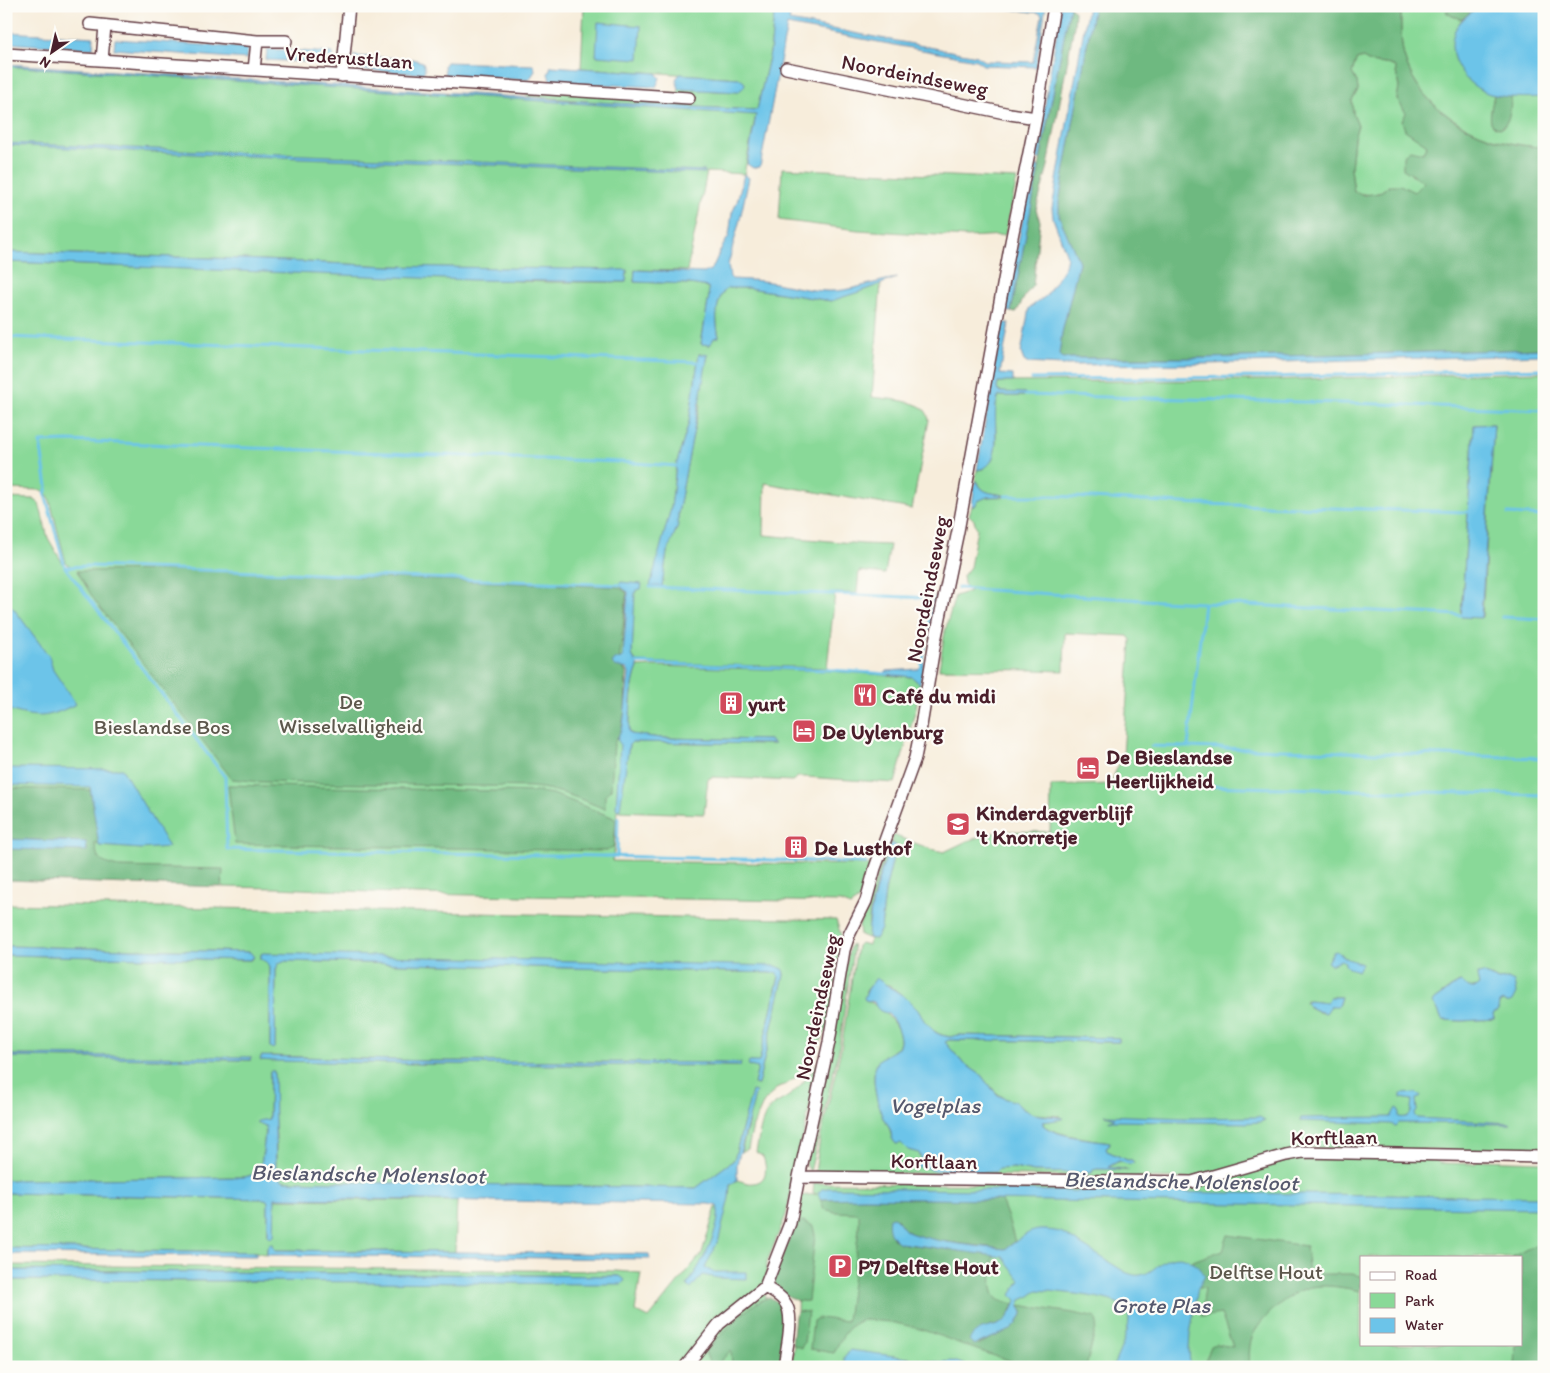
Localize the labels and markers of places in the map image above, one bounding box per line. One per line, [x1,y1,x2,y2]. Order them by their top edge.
restaurant icon: Café du midi [852,682,878,708]
place label: Café du midi [882,683,996,708]
building icon: yurt [718,690,744,716]
place label: yurt [748,691,785,717]
hotel icon: De Uylenburg [791,718,817,744]
place label: De Uylenburg [822,719,945,745]
place label: De Bieslandse Heerlijkheid [1106,744,1232,794]
hotel icon: De Bieslandse Heerlijkheid [1075,755,1101,781]
place label: Kinderdagverblijf 't Knorretje [976,800,1133,850]
school or university icon: Kinderdagverblijf 't Knorretje [945,811,971,837]
building icon: De Lusthof [783,834,809,860]
place label: De Lusthof [814,835,913,860]
parking icon: P7 Delftse Hout [827,1253,853,1279]
place label: P7 Delftse Hout [858,1254,999,1279]

